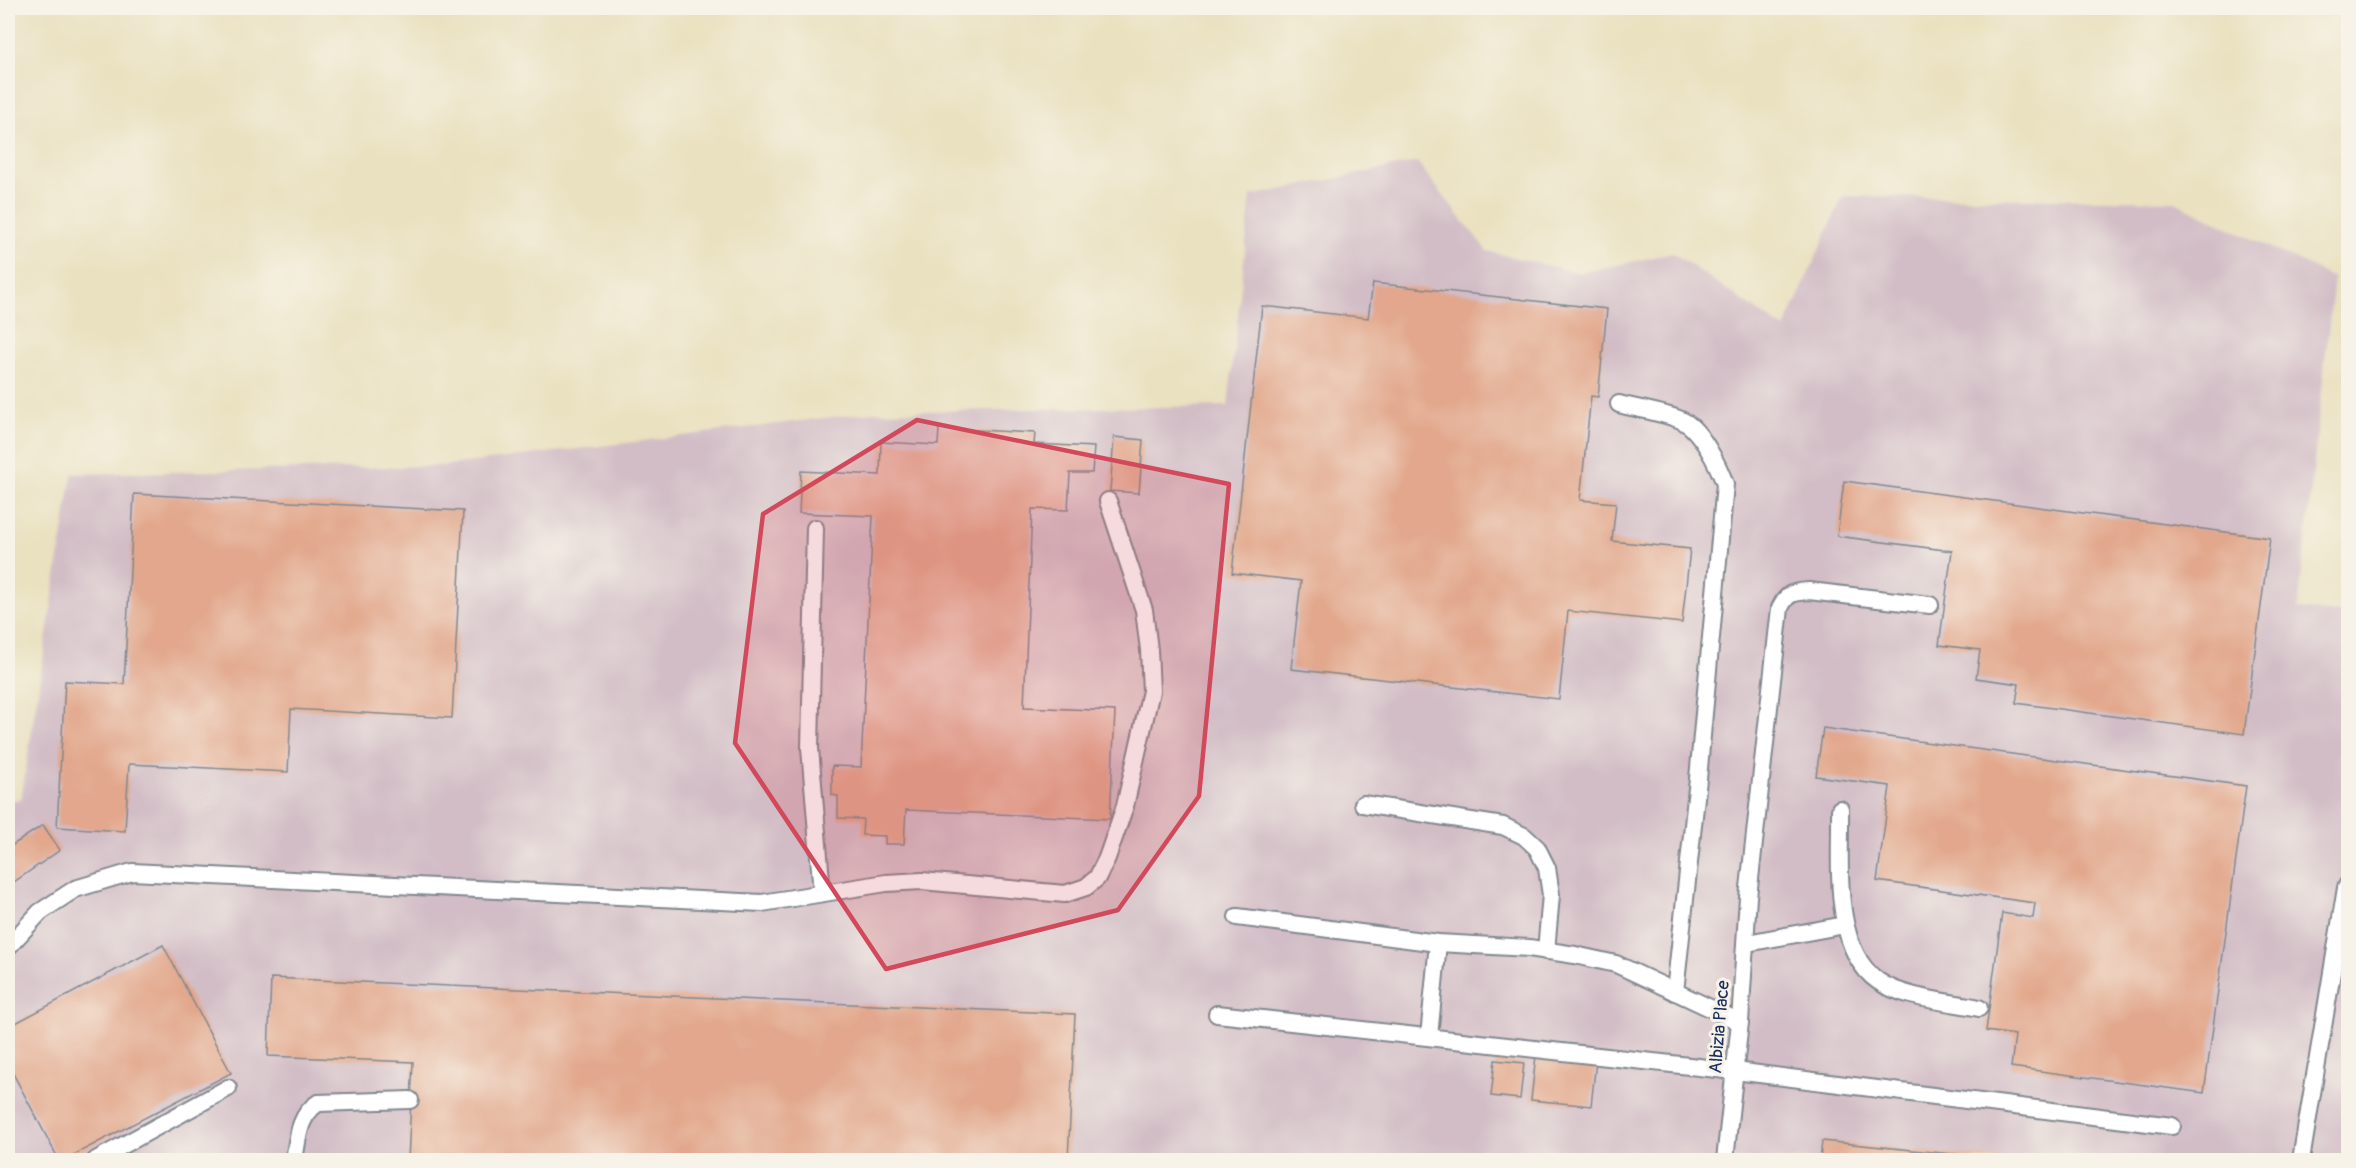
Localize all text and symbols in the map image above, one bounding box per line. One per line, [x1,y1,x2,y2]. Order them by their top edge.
street label: Albizia Place [1704,979,1735,1075]

